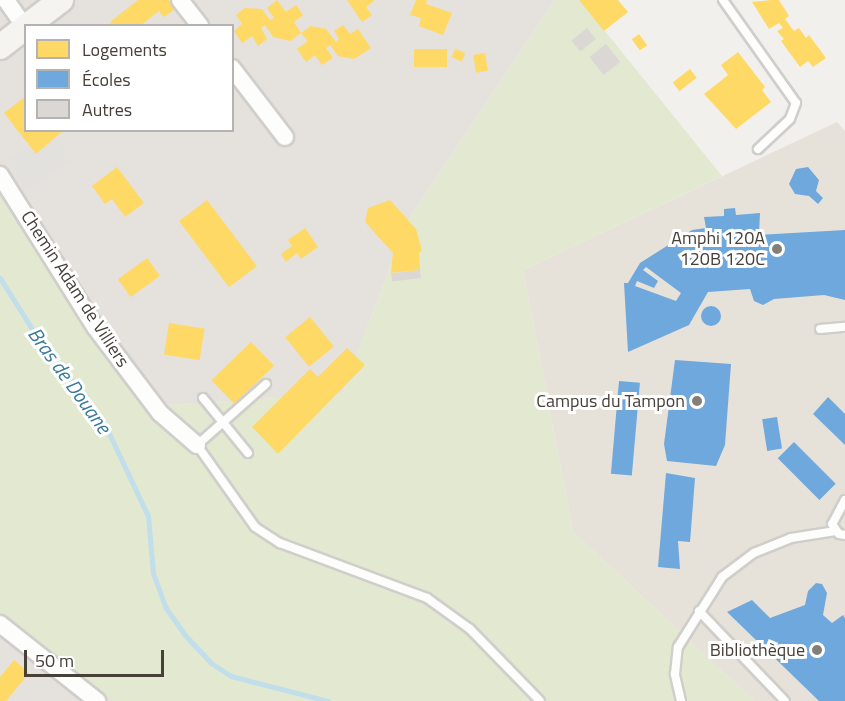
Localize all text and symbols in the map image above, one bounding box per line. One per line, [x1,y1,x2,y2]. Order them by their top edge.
legend [24,24,234,132]
text: Logements [82,36,167,63]
text: Écoles [82,66,131,93]
text: Autres [82,96,132,123]
street label: Chemin Adam de Villiers [16,207,134,371]
place label: Amphi 120A 120B 120C [671,228,765,270]
marker: Amphi 120A 120B 120C [770,242,784,256]
water label: Bras de Douane [23,322,117,438]
place label: Campus du Tampon [536,390,685,412]
marker: Campus du Tampon [690,394,704,408]
scale bar [27,638,166,676]
place label: Bibliothèque [710,639,805,661]
marker: Bibliothèque [810,643,824,657]
text: 50 m [35,647,74,674]

